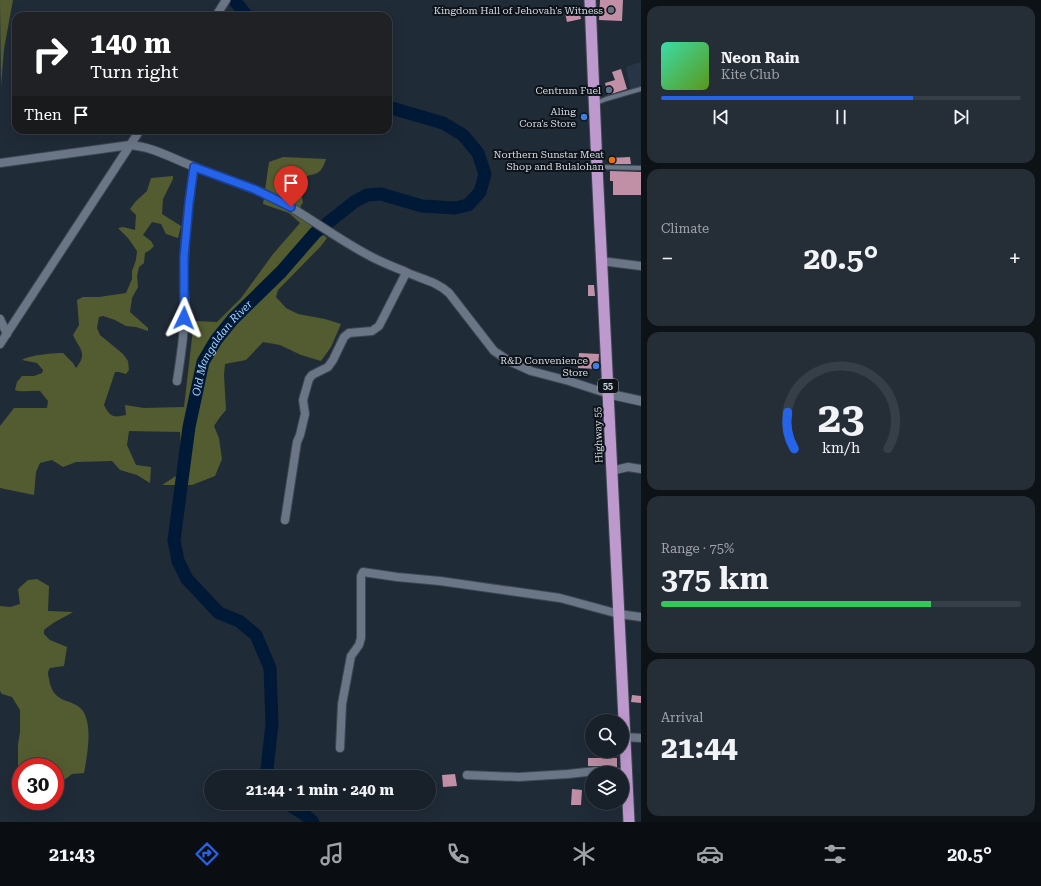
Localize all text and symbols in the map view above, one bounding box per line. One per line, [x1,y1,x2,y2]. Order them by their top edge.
place label: Kingdom Hall of Jehovah's Witness [434,5,603,16]
marker: Kingdom Hall of Jehovah's Witness [606,5,616,15]
text: 140 m [90,27,171,60]
icon: right [24,28,76,80]
text: Neon Rain [721,49,800,67]
text: Turn right [90,61,178,82]
text: Kite Club [721,67,780,82]
place label: Centrum Fuel [535,85,601,96]
marker: Centrum Fuel [604,85,614,95]
icon: arrive [70,104,92,126]
text: Then [24,106,62,124]
place label: Aling Cora's Store [519,106,577,129]
icon: previous [710,106,732,128]
icon: pause [830,106,852,128]
icon: next [950,106,972,128]
marker: Aling Cora's Store [579,112,589,122]
place label: Northern Sunstar Meat Shop and Bulalohan [494,149,605,172]
marker: Northern Sunstar Meat Shop and Bulalohan [607,155,617,165]
pin [274,166,308,207]
icon: arrive [280,172,302,194]
text: Climate [661,221,709,236]
text: 20.5° [804,241,878,276]
text: − [661,246,673,271]
text: + [1009,246,1021,271]
position arrow [163,297,205,339]
water label: Old Mangaldan River [189,297,255,397]
place label: R&D Convenience Store [500,355,589,378]
marker: R&D Convenience Store [591,361,601,371]
road number: 55 [598,379,618,393]
text: 23 [818,393,864,442]
street label: Highway 55 [592,406,604,463]
text: km/h [822,440,860,456]
text: Range · 75% [661,541,734,556]
text: 375 km [661,561,769,596]
text: Arrival [661,710,703,725]
map controls [585,714,629,810]
button: search [585,714,629,758]
text: 21:44 [661,730,738,765]
speed limit sign: 30 [12,758,64,810]
button: layers [585,766,629,810]
text: 21:44 · 1 min · 240 m [246,781,394,799]
icon: directions [193,840,221,868]
icon: music [318,840,346,868]
icon: phone [444,840,472,868]
icon: climate [570,840,598,868]
icon: car [696,840,724,868]
icon: filters [821,840,849,868]
text: 21:43 [49,844,95,865]
text: 20.5° [947,844,992,865]

